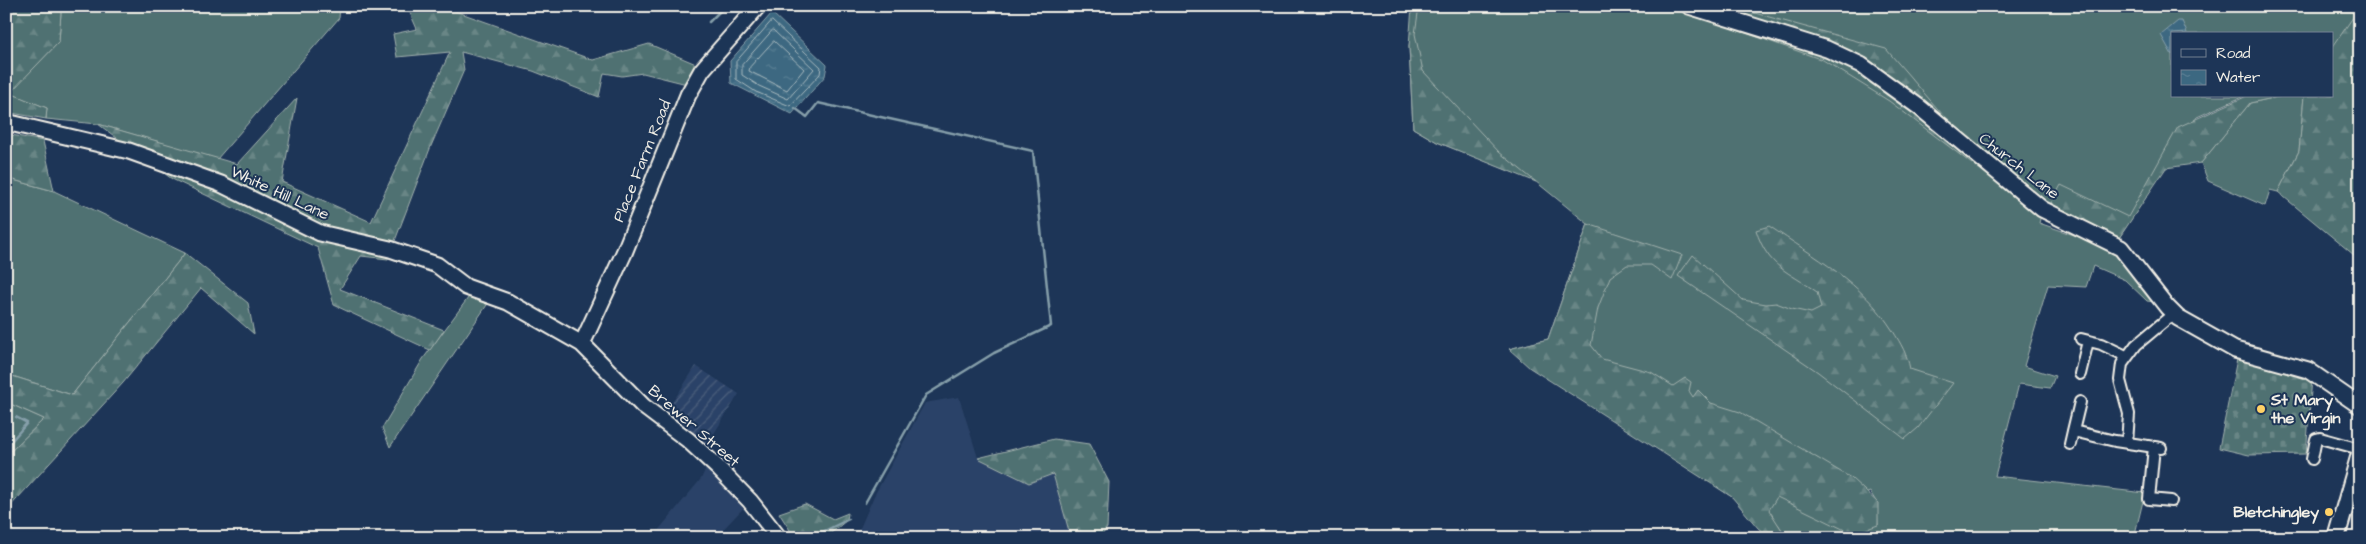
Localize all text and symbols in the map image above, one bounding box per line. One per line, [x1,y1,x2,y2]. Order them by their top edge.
legend [2171,32,2334,98]
text: Road [2216,43,2251,64]
text: Water [2216,67,2260,88]
street label: Place Farm Road [608,97,676,225]
street label: Church Lane [1974,128,2064,205]
street label: White Hill Lane [227,161,333,226]
street label: Brewer Street [643,380,745,472]
place label: St Mary the Virgin [2270,389,2340,431]
marker: St Mary the Virgin [2255,403,2267,415]
place label: Bletchingley [2233,501,2319,525]
marker: Bletchingley [2323,506,2335,518]

